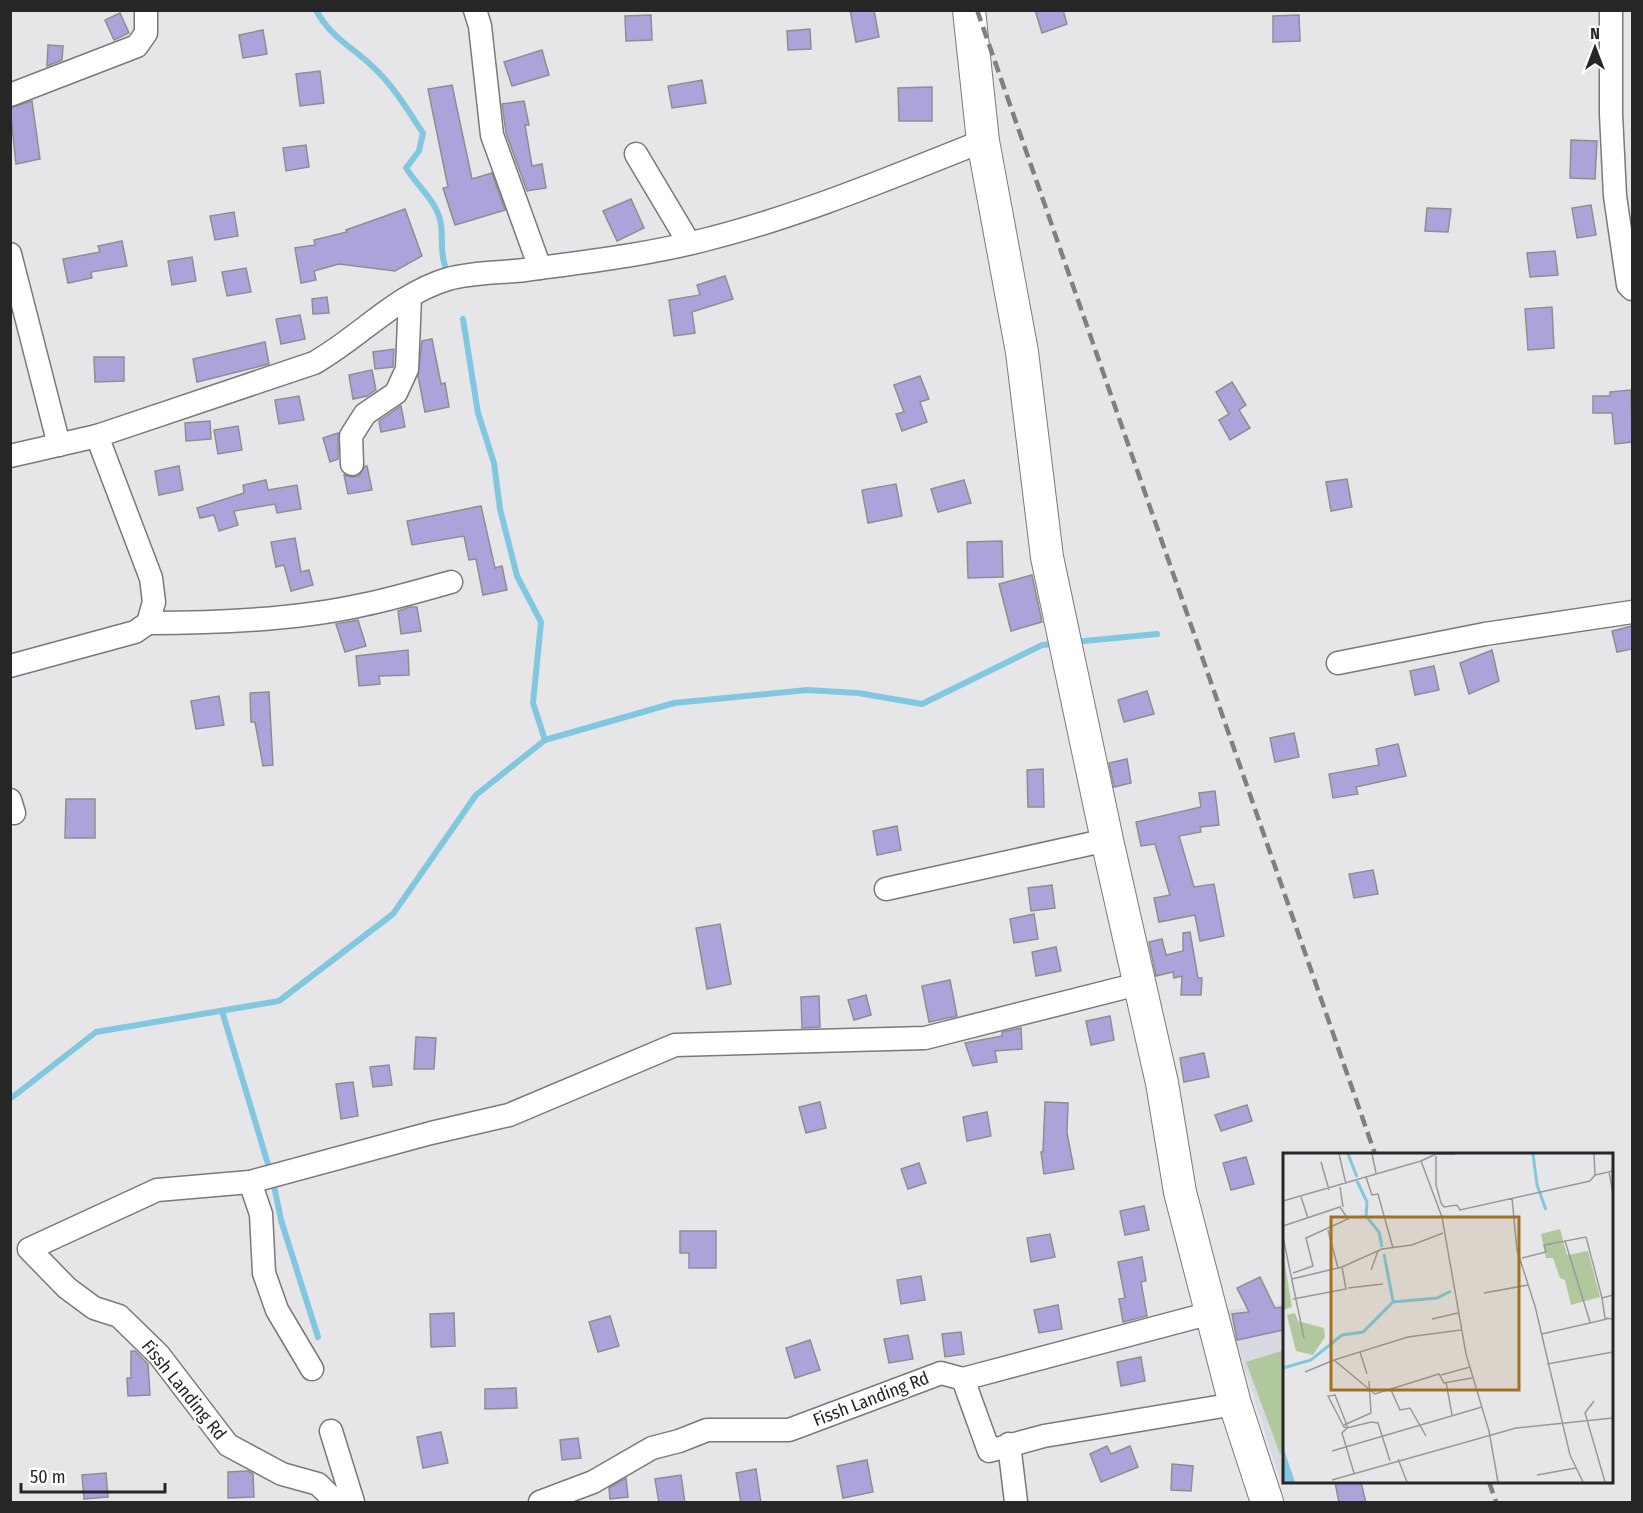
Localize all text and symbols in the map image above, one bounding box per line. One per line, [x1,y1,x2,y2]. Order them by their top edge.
north arrow [1565,18,1625,78]
text: N [1590,24,1600,43]
inset map [1283,1153,1613,1483]
street label: Fissh Landing Rd [137,1335,231,1445]
street label: Fissh Landing Rd [810,1367,932,1431]
scale bar [21,1456,165,1494]
text: 50 m [30,1466,66,1488]

